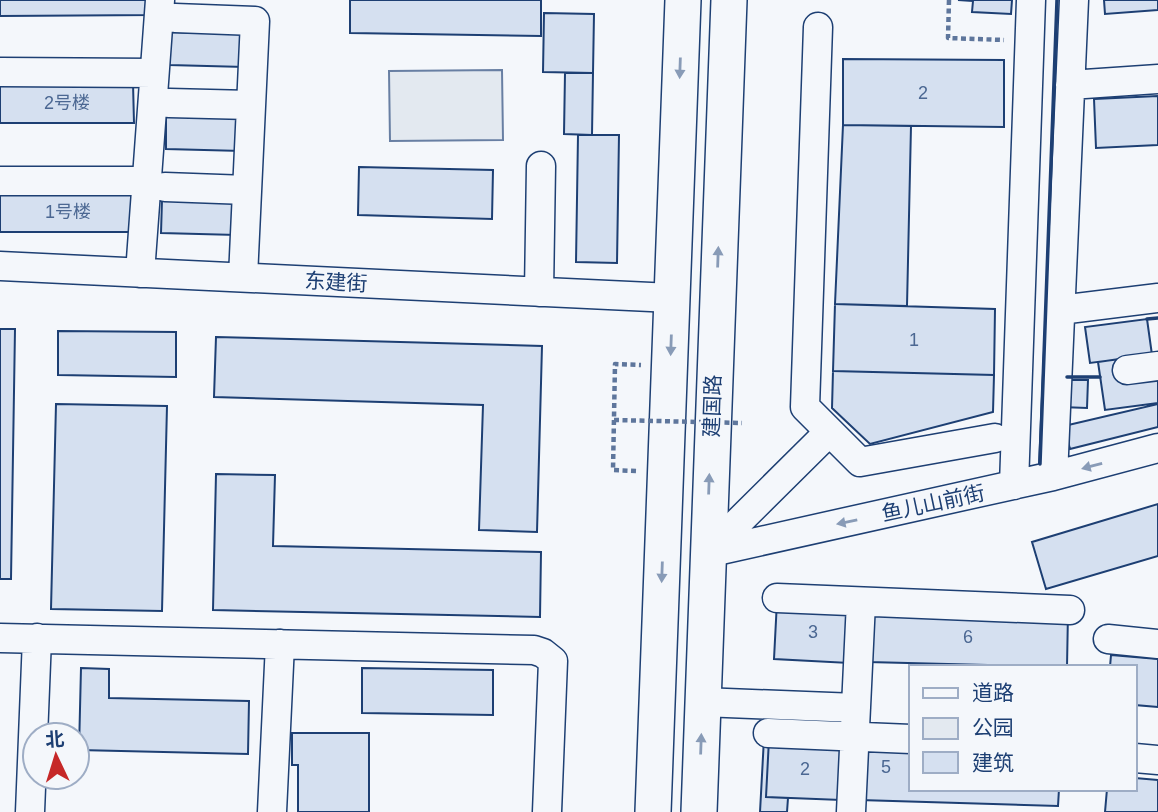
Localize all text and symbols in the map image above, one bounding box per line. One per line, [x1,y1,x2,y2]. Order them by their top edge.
one-way arrow [675,57,686,79]
house number: 2 [918,83,928,103]
house number: 2号楼 [44,93,90,113]
house number: 1号楼 [45,202,91,222]
one-way arrow [713,246,724,268]
street label: 东建街 [304,269,368,295]
house number: 1 [909,330,919,350]
one-way arrow [665,334,676,356]
street label: 建国路 [699,374,725,438]
one-way arrow [1081,461,1102,471]
one-way arrow [704,473,715,495]
street label: 鱼儿山前街 [879,481,987,525]
one-way arrow [835,516,857,527]
one-way arrow [657,561,668,583]
house number: 3 [808,622,818,642]
house number: 6 [963,627,973,647]
legend [909,665,1137,791]
text: 道路 [972,681,1014,704]
text: 公园 [972,716,1014,739]
north arrow [21,721,91,791]
text: 北 [45,728,65,751]
one-way arrow [695,733,707,755]
text: 建筑 [972,751,1014,774]
house number: 5 [881,757,891,777]
house number: 2 [800,759,810,779]

